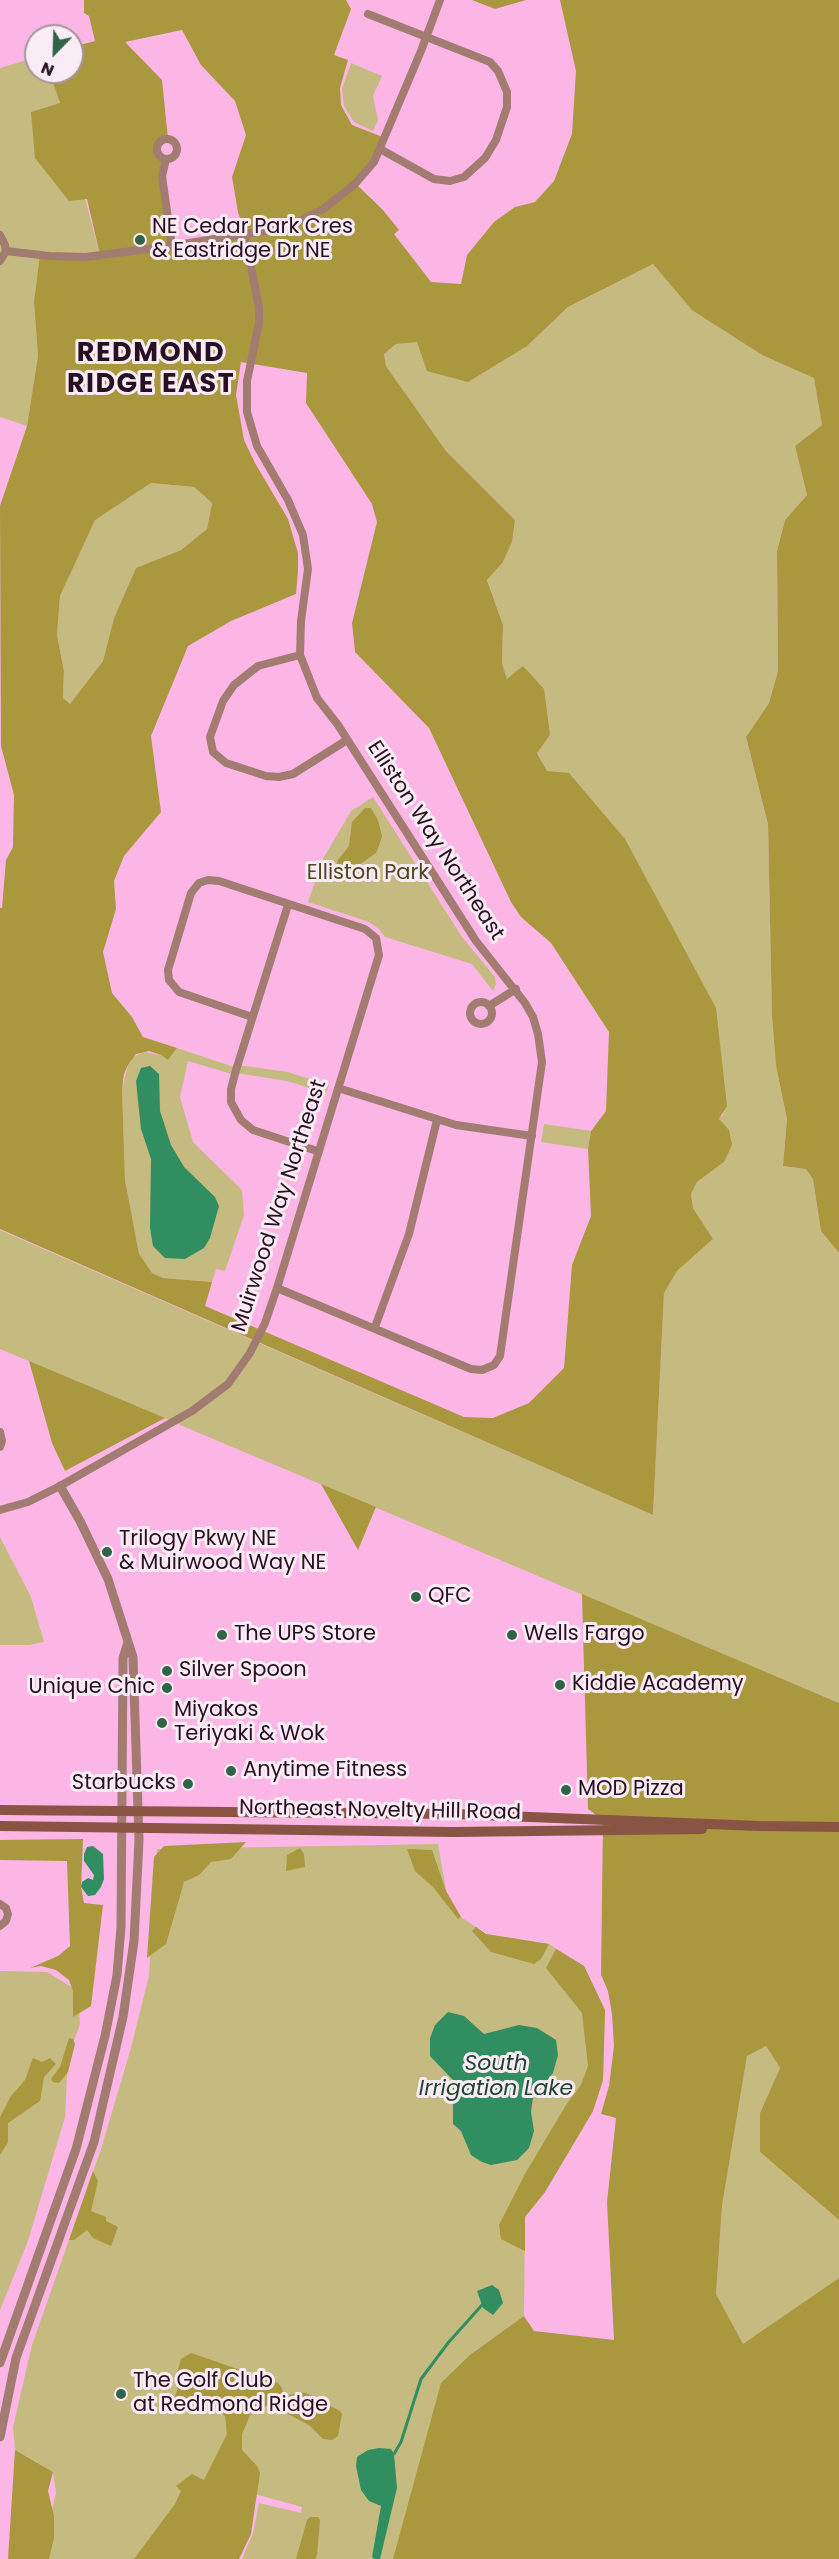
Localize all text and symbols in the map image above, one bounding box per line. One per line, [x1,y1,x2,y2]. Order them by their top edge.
north arrow [24,24,84,84]
text: N [38,56,58,82]
place label: NE Cedar Park Cres & Eastridge Dr NE [152,215,353,265]
marker: NE Cedar Park Cres & Eastridge Dr NE [133,233,147,247]
district label: REDMOND RIDGE EAST [67,338,235,401]
street label: Elliston Way Northeast [361,737,509,945]
park label: Elliston Park [307,861,429,887]
street label: Muirwood Way Northeast [227,1077,333,1335]
place label: Trilogy Pkwy NE & Muirwood Way NE [119,1527,326,1577]
marker: Trilogy Pkwy NE & Muirwood Way NE [100,1545,114,1559]
place label: QFC [428,1584,471,1610]
marker: QFC [409,1590,423,1604]
place label: The UPS Store [234,1622,376,1648]
place label: Wells Fargo [524,1622,645,1648]
marker: The UPS Store [215,1628,229,1642]
marker: Wells Fargo [505,1628,519,1642]
place label: Silver Spoon [179,1658,307,1684]
marker: Silver Spoon [160,1664,174,1678]
place label: Kiddie Academy [572,1672,744,1698]
place label: Unique Chic [28,1675,155,1701]
marker: Kiddie Academy [553,1678,567,1692]
marker: Unique Chic [160,1681,174,1695]
place label: Miyakos Teriyaki & Wok [174,1698,325,1748]
marker: Miyakos Teriyaki & Wok [155,1716,169,1730]
place label: Anytime Fitness [243,1758,407,1784]
marker: Anytime Fitness [224,1764,238,1778]
place label: Starbucks [72,1771,176,1797]
marker: Starbucks [181,1777,195,1791]
place label: MOD Pizza [578,1777,684,1803]
marker: MOD Pizza [559,1783,573,1797]
street label: Northeast Novelty Hill Road [239,1796,521,1826]
water label: South Irrigation Lake [419,2051,573,2102]
place label: The Golf Club at Redmond Ridge [133,2369,328,2419]
marker: The Golf Club at Redmond Ridge [114,2387,128,2401]

